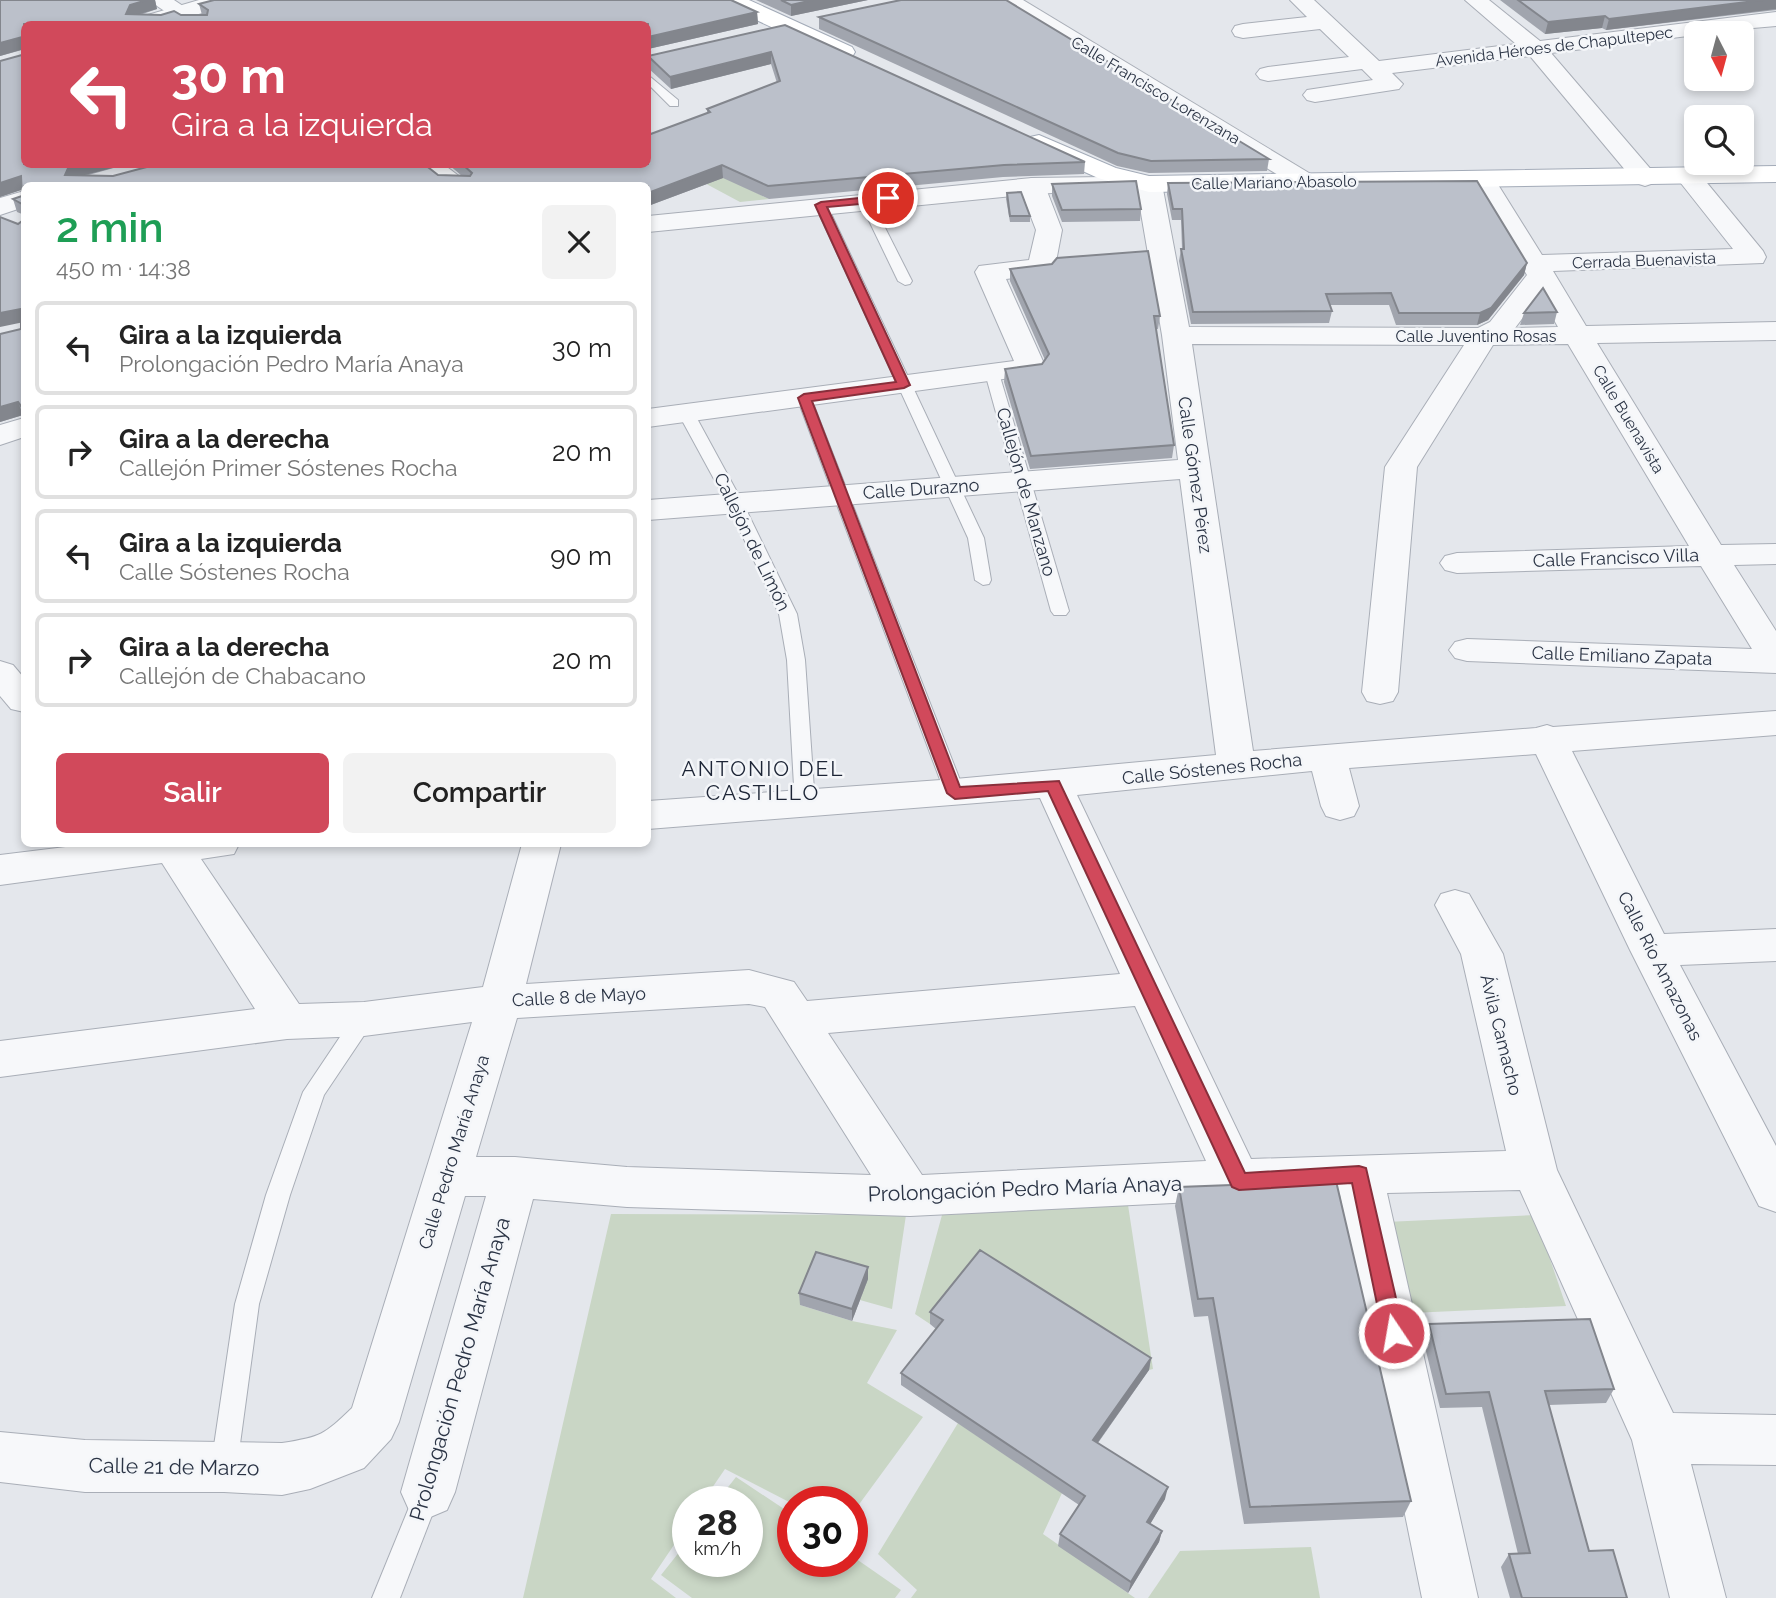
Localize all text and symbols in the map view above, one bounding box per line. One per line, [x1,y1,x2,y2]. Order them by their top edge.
north arrow [1684,21,1754,91]
map controls [1684,21,1754,175]
street label: Avenida Héroes de Chapultepec [1434,22,1674,71]
street label: Calle Francisco Lorenzana [1068,32,1244,149]
text: 30 m [171,47,286,104]
icon: left [56,49,147,140]
button: search [1684,105,1754,175]
text: Gira a la izquierda [171,106,433,143]
pin [858,168,918,228]
street label: Calle Mariano Abasolo [1191,172,1357,193]
icon: arrive [869,179,907,217]
text: 2 min [56,203,164,252]
button: close [542,205,616,279]
street label: Cerrada Buenavista [1572,248,1716,273]
text: 450 m · 14:38 [56,254,191,281]
text: Gira a la izquierda [119,320,342,350]
street label: Calle Juventino Rosas [1395,327,1557,346]
icon: left [60,329,98,367]
text: 30 m [552,333,612,363]
text: Prolongación Pedro María Anaya [119,350,464,377]
street label: Calle Buenavista [1589,362,1668,477]
street label: Calle Gómez Pérez [1174,395,1217,555]
street label: Callejón de Manzano [992,405,1061,579]
text: Gira a la derecha [119,424,329,454]
icon: right [60,433,98,471]
text: 20 m [552,437,612,467]
text: Callejón Primer Sóstenes Rocha [119,454,457,481]
street label: Callejón de Limón [710,469,795,614]
street label: Calle Durazno [862,474,980,503]
text: Gira a la izquierda [119,528,342,558]
icon: left [60,537,98,575]
text: 90 m [550,541,612,571]
street label: Calle Francisco Villa [1532,544,1699,571]
text: Calle Sóstenes Rocha [119,558,350,585]
text: Gira a la derecha [119,632,329,662]
icon: right [60,641,98,679]
street label: Calle Emiliano Zapata [1531,642,1713,669]
text: 20 m [552,645,612,675]
text: Callejón de Chabacano [119,662,366,689]
street label: Calle Sóstenes Rocha [1121,749,1303,788]
button: Salir [56,753,329,833]
button: Compartir [343,753,616,833]
district label: ANTONIO DEL CASTILLO [681,756,845,805]
street label: Calle Río Amazonas [1614,888,1707,1044]
street label: Ávila Camacho [1476,972,1528,1098]
street label: Calle 8 de Mayo [511,982,647,1010]
street label: Calle Pedro María Anaya [414,1052,493,1252]
street label: Prolongación Pedro María Anaya [867,1171,1183,1206]
street label: Prolongación Pedro María Anaya [404,1214,515,1524]
position arrow [1357,1296,1431,1370]
street label: Calle 21 de Marzo [88,1453,260,1480]
speed limit sign: 30 [777,1486,868,1577]
text: 28 [697,1502,738,1543]
text: km/h [694,1538,741,1559]

